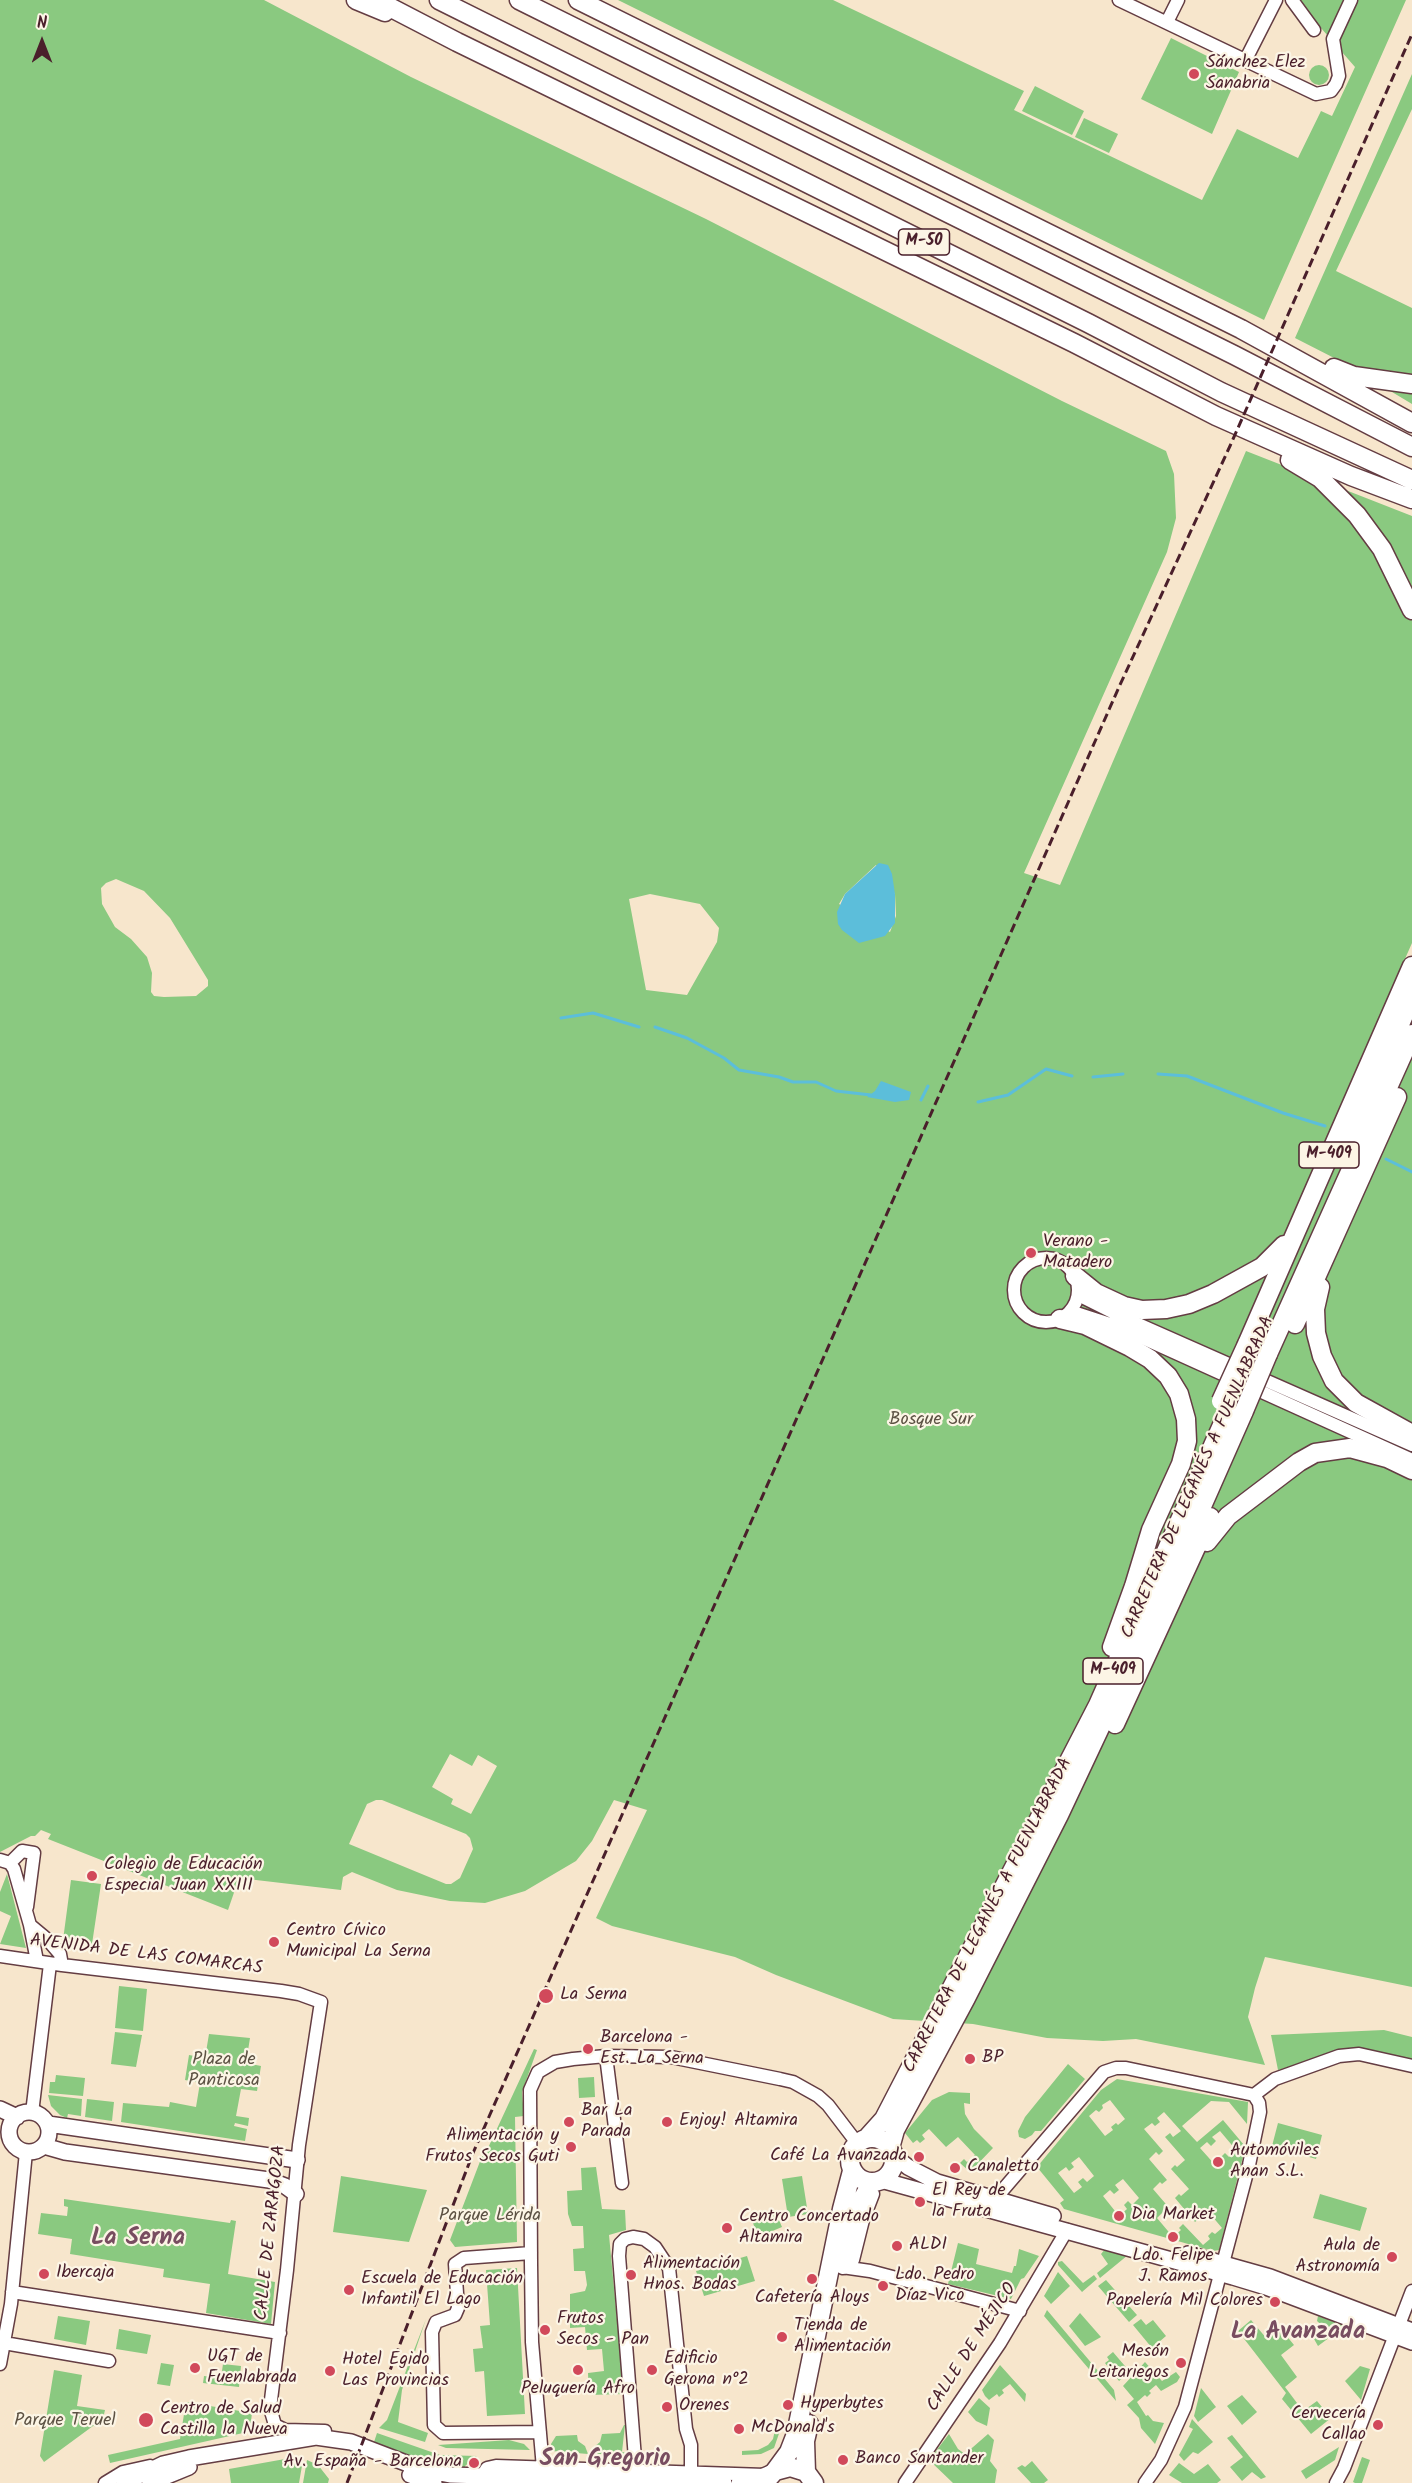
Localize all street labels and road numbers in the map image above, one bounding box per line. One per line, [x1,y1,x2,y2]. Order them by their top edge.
road number: M-50 [898,229,950,255]
road number: M-409 [1299,1142,1359,1168]
street label: CARRETERA DE LEGANÉS A FUENLABRADA [1118,1313,1280,1643]
road number: M-409 [1083,1658,1143,1684]
street label: CARRETERA DE LEGANÉS A FUENLABRADA [900,1755,1078,2077]
street label: AVENIDA DE LAS COMARCAS [28,1931,264,1981]
street label: CALLE DE ZARAGOZA [252,2144,292,2322]
street label: CALLE DE MÉJICO [923,2280,1023,2416]

